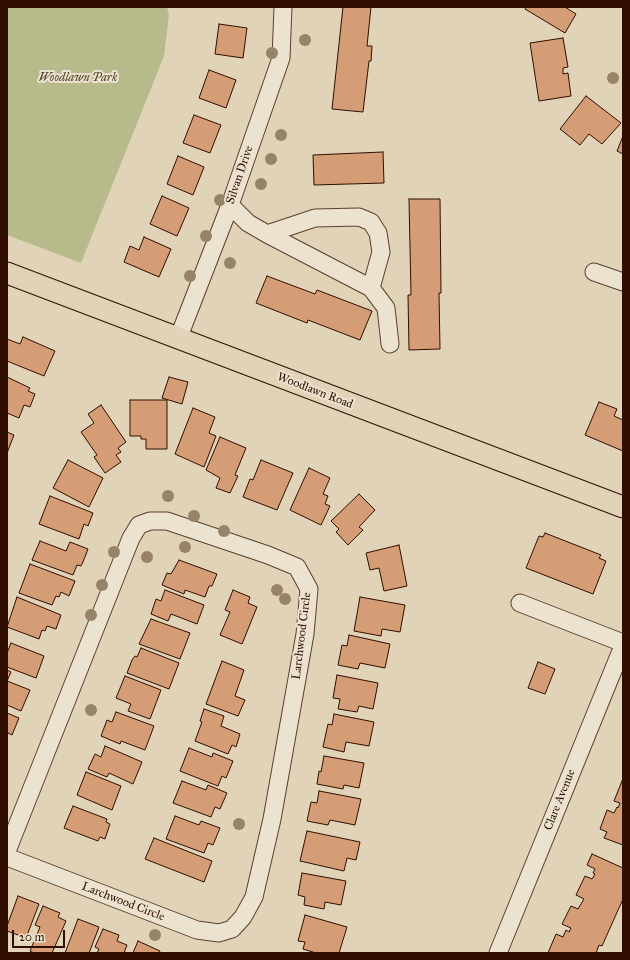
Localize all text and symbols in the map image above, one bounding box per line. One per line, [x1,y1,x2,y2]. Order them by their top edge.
park label: Woodlawn Park [39,71,117,85]
street label: Silvan Drive [223,144,257,206]
street label: Woodlawn Road [275,370,355,412]
street label: Larchwood Circle [290,592,314,680]
street label: Clare Avenue [541,767,579,833]
street label: Larchwood Circle [79,880,167,924]
scale bar [14,922,67,948]
text: 20 m [19,930,45,944]

